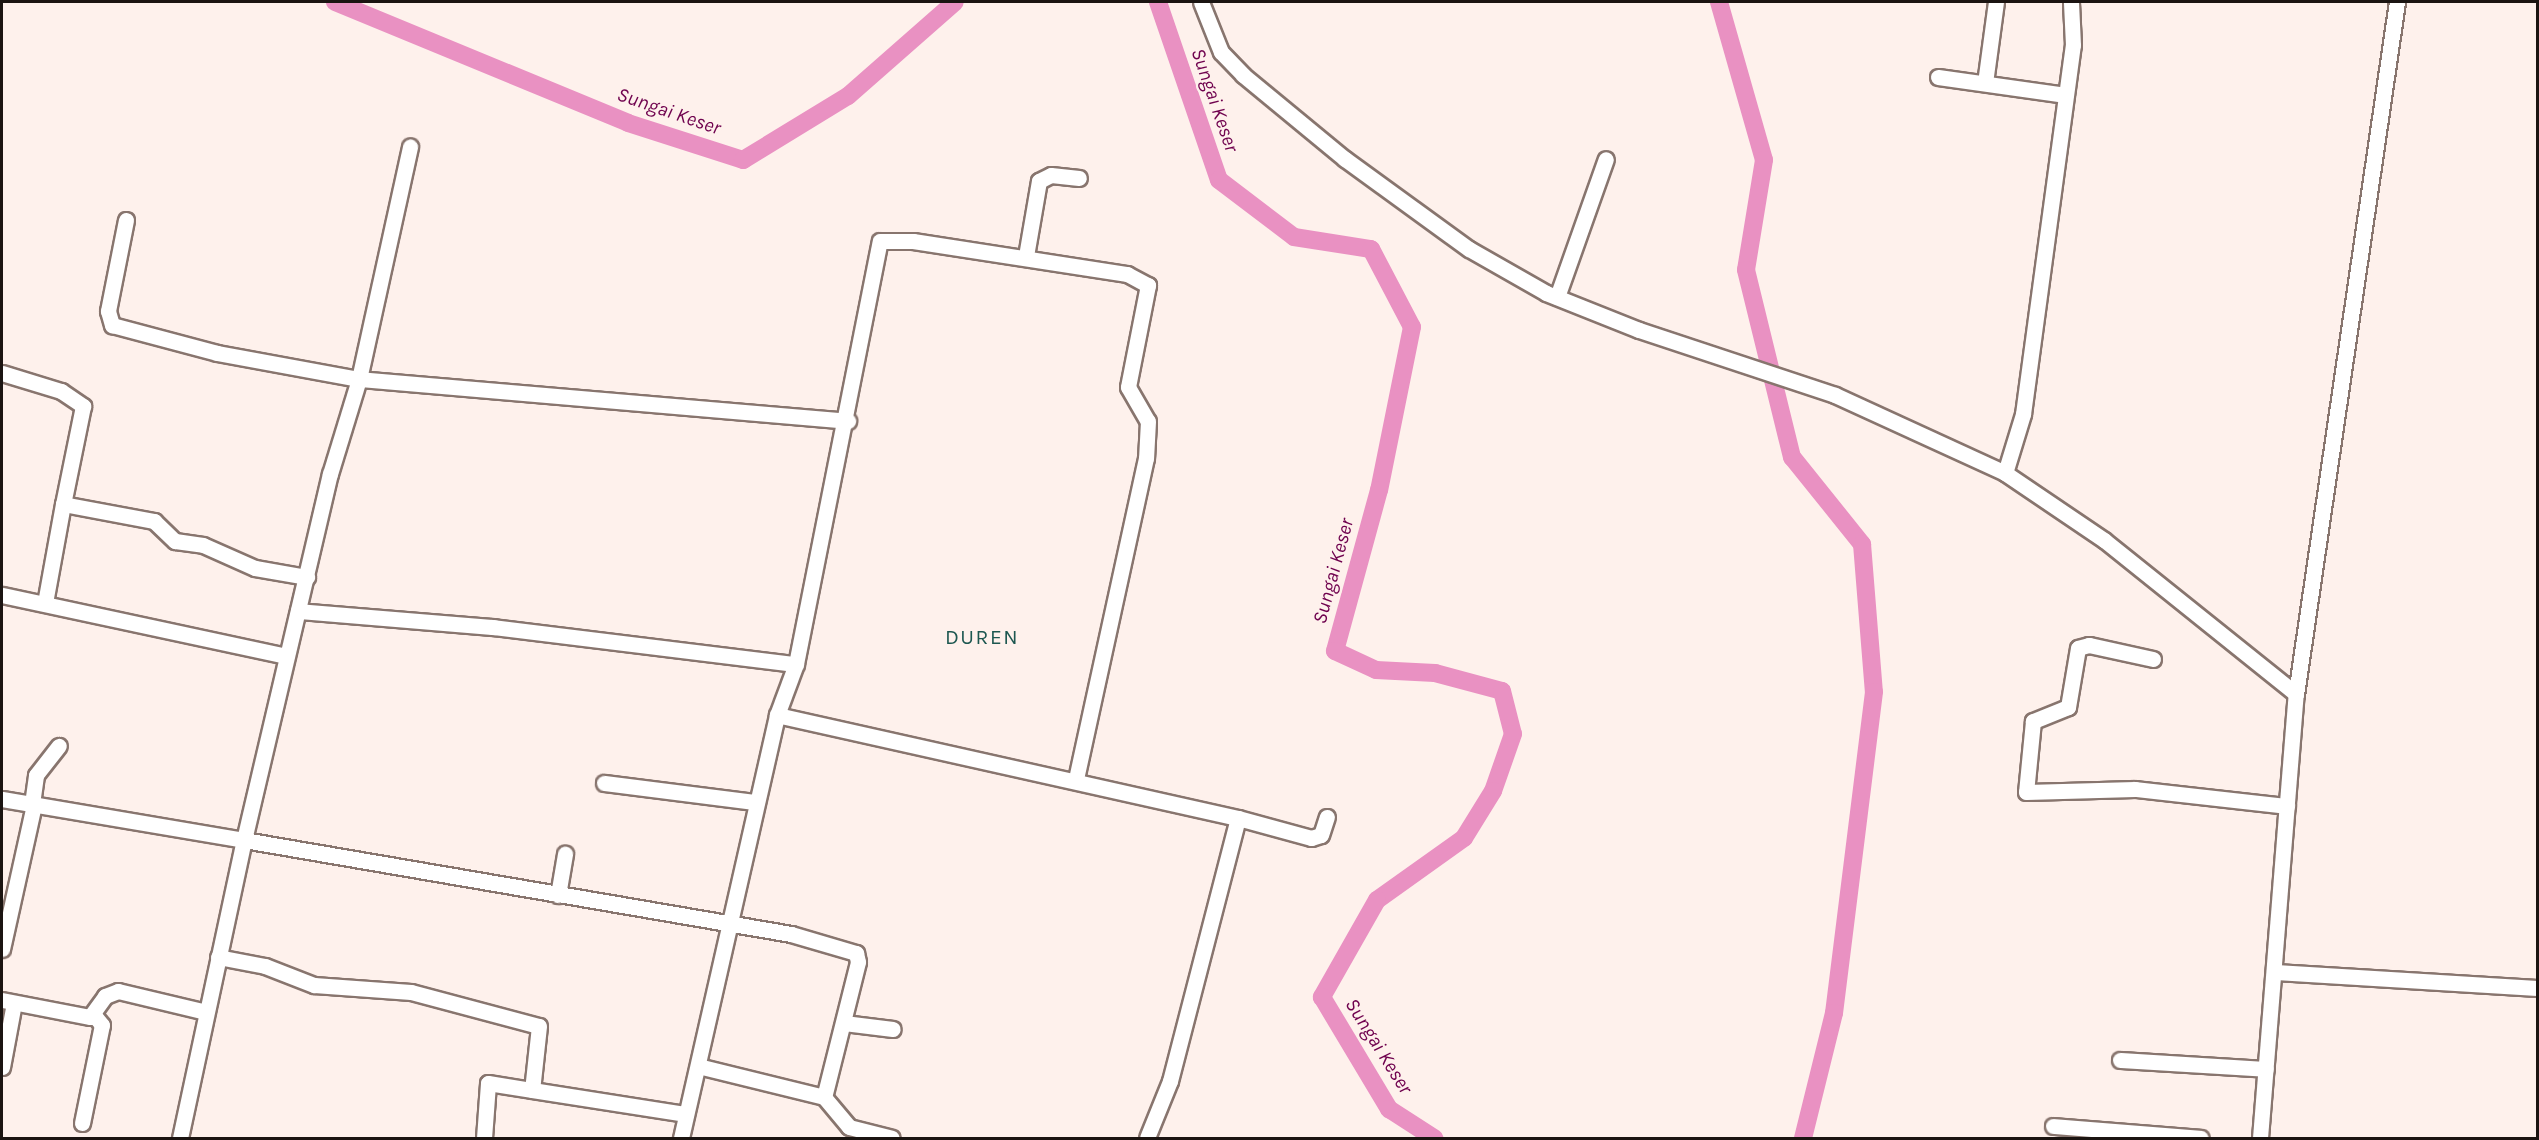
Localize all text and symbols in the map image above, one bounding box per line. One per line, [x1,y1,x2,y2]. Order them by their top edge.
water label: Sungai Keser [1186,45,1244,155]
water label: Sungai Keser [614,82,724,140]
water label: Sungai Keser [1307,516,1359,626]
district label: DUREN [945,624,1019,650]
water label: Sungai Keser [1340,994,1418,1098]

